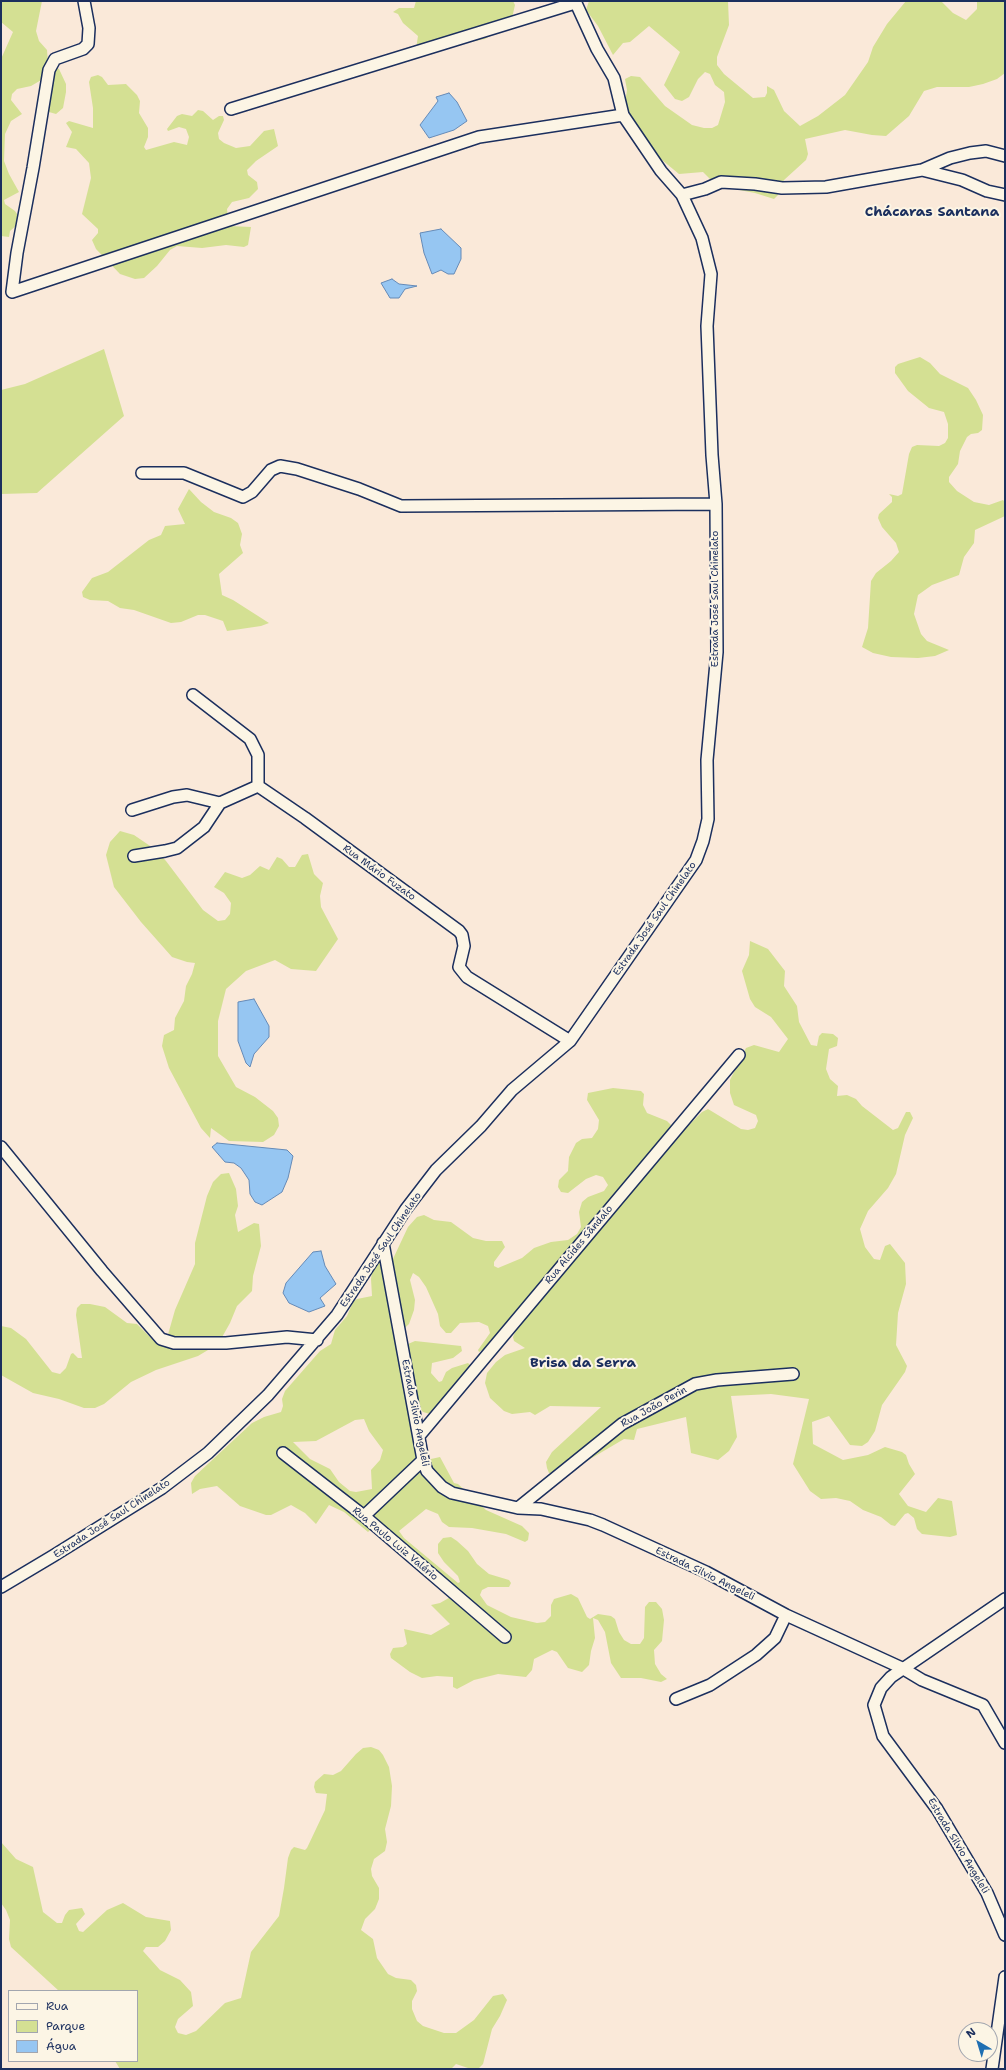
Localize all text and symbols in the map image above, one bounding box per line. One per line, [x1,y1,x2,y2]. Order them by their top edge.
district label: Chácaras Santana [865,204,999,220]
street label: Estrada José Saul Chinelato [709,531,721,667]
street label: Rua Mário Fuzato [340,843,418,903]
street label: Estrada José Saul Chinelato [611,860,699,978]
street label: Estrada José Saul Chinelato [338,1190,424,1310]
street label: Rua Alcides Sândalo [543,1203,615,1287]
district label: Brisa da Serra [530,1355,636,1371]
street label: Estrada Silvio Angeleli [399,1358,431,1468]
street label: Rua João Perin [619,1384,689,1430]
street label: Estrada José Saul Chinelato [52,1477,172,1561]
street label: Rua Paulo Luiz Valério [350,1505,440,1583]
street label: Estrada Silvio Angeleli [653,1545,757,1603]
street label: Estrada Silvio Angeleli [925,1796,991,1896]
legend [8,1990,138,2062]
text: Rua [46,1998,68,2014]
text: Parque [46,2018,85,2034]
north arrow [958,2022,998,2062]
text: N [963,2024,979,2042]
text: Água [46,2038,76,2054]

